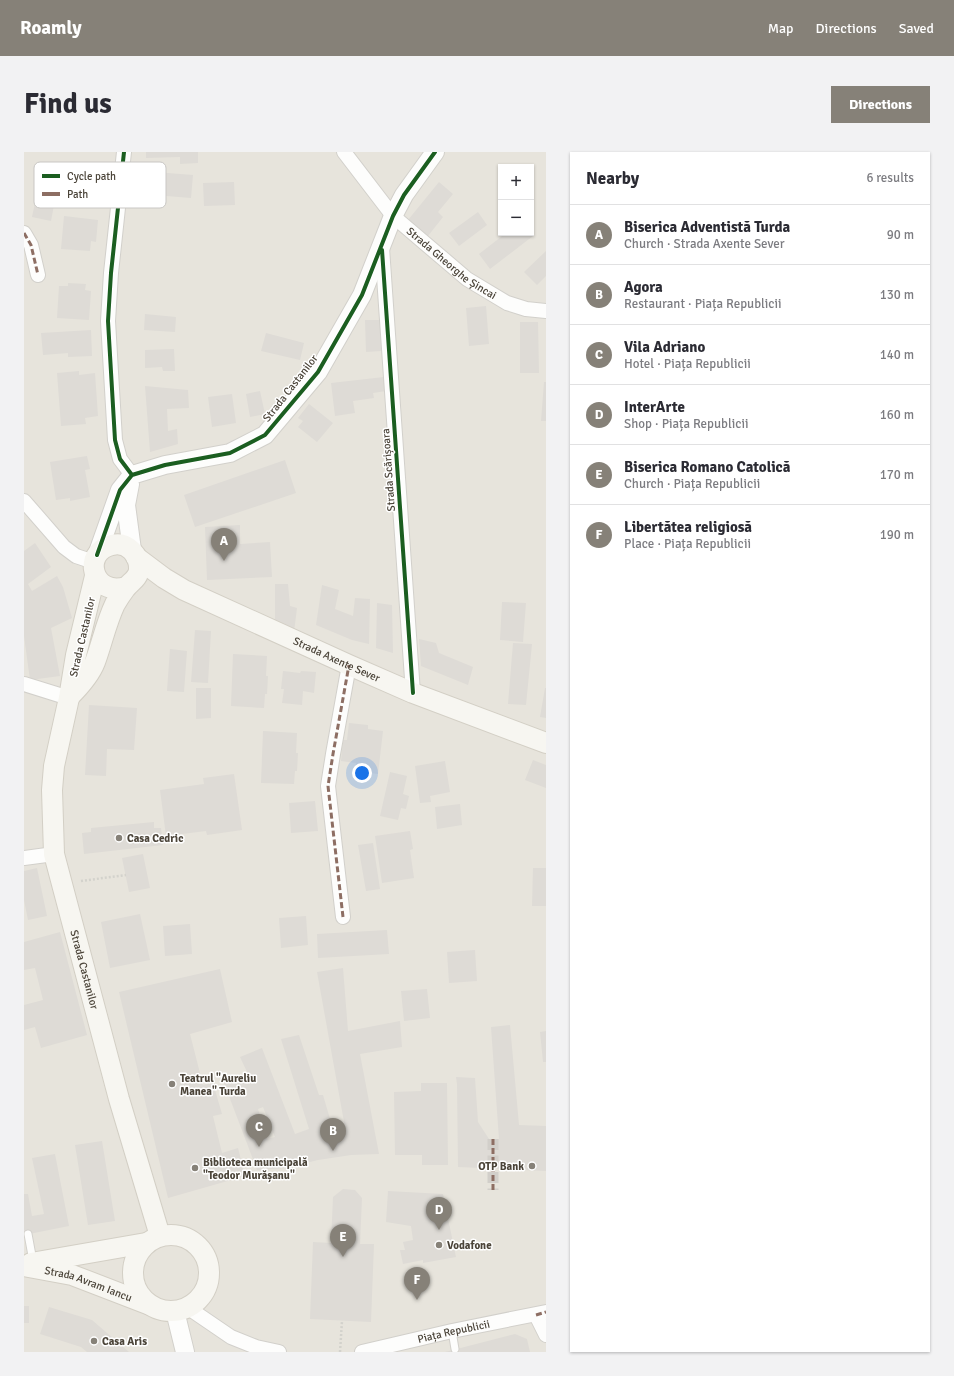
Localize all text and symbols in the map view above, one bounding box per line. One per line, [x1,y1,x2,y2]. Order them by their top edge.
text: Roamly [20,16,82,40]
text: Map [768,20,794,37]
text: Directions [816,20,877,37]
text: Saved [899,20,934,37]
button: Directions [831,86,930,123]
text: Find us [24,87,112,121]
legend [34,162,166,208]
map controls [498,164,534,236]
button: + [498,164,534,200]
text: Nearby [586,168,639,189]
text: Cycle path [67,170,116,183]
text: 6 results [866,170,914,186]
text: Path [67,188,88,201]
button: − [498,200,534,236]
text: Biserica Adventistă Turda [624,218,790,236]
street label: Strada Gheorghe Șincai [404,225,499,302]
text: A [595,227,603,243]
text: 90 m [887,227,914,243]
text: Church · Strada Axente Sever [624,236,785,252]
text: Agora [624,278,663,296]
text: B [595,287,603,303]
text: 130 m [880,287,914,303]
text: Restaurant · Piața Republicii [624,296,782,312]
text: Vila Adriano [624,338,705,356]
text: C [595,347,603,363]
text: 140 m [880,347,914,363]
street label: Strada Castanilor [260,352,321,424]
text: Hotel · Piața Republicii [624,356,751,372]
text: InterArte [624,398,685,416]
text: D [595,407,603,423]
text: 160 m [880,407,914,423]
text: Shop · Piața Republicii [624,416,749,432]
street label: Strada Scărișoara [379,428,398,512]
text: Biserica Romano Catolică [624,458,790,476]
text: E [595,467,603,483]
text: 170 m [880,467,914,483]
text: Church · Piața Republicii [624,476,760,492]
text: Libertătea religiosă [624,518,752,536]
text: F [596,527,602,543]
text: 190 m [880,527,914,543]
pin: A [211,528,237,561]
text: Place · Piața Republicii [624,536,751,552]
street label: Strada Castanilor [67,596,98,678]
street label: Strada Axente Sever [291,634,382,685]
your location [352,763,372,783]
place label: Casa Cedric [127,832,183,845]
marker: Casa Cedric [114,833,124,843]
street label: Strada Castanilor [67,928,101,1011]
place label: Teatrul "Aureliu Manea" Turda [180,1072,256,1098]
marker: Teatrul "Aureliu Manea" Turda [167,1079,177,1089]
pin: C [246,1114,272,1147]
pin: B [320,1118,346,1151]
place label: Biblioteca municipală "Teodor Murășanu" [203,1156,308,1183]
place label: OTP Bank [478,1160,524,1173]
marker: OTP Bank [527,1161,537,1171]
marker: Biblioteca municipală "Teodor Murășanu" [190,1163,200,1173]
pin: D [426,1197,452,1230]
pin: E [330,1224,356,1257]
place label: Vodafone [447,1239,492,1252]
marker: Vodafone [434,1240,444,1250]
street label: Strada Avram Iancu [43,1264,134,1305]
pin: F [404,1267,430,1300]
street label: Piața Republicii [416,1318,491,1346]
place label: Casa Aris [102,1335,147,1348]
marker: Casa Aris [89,1336,99,1346]

